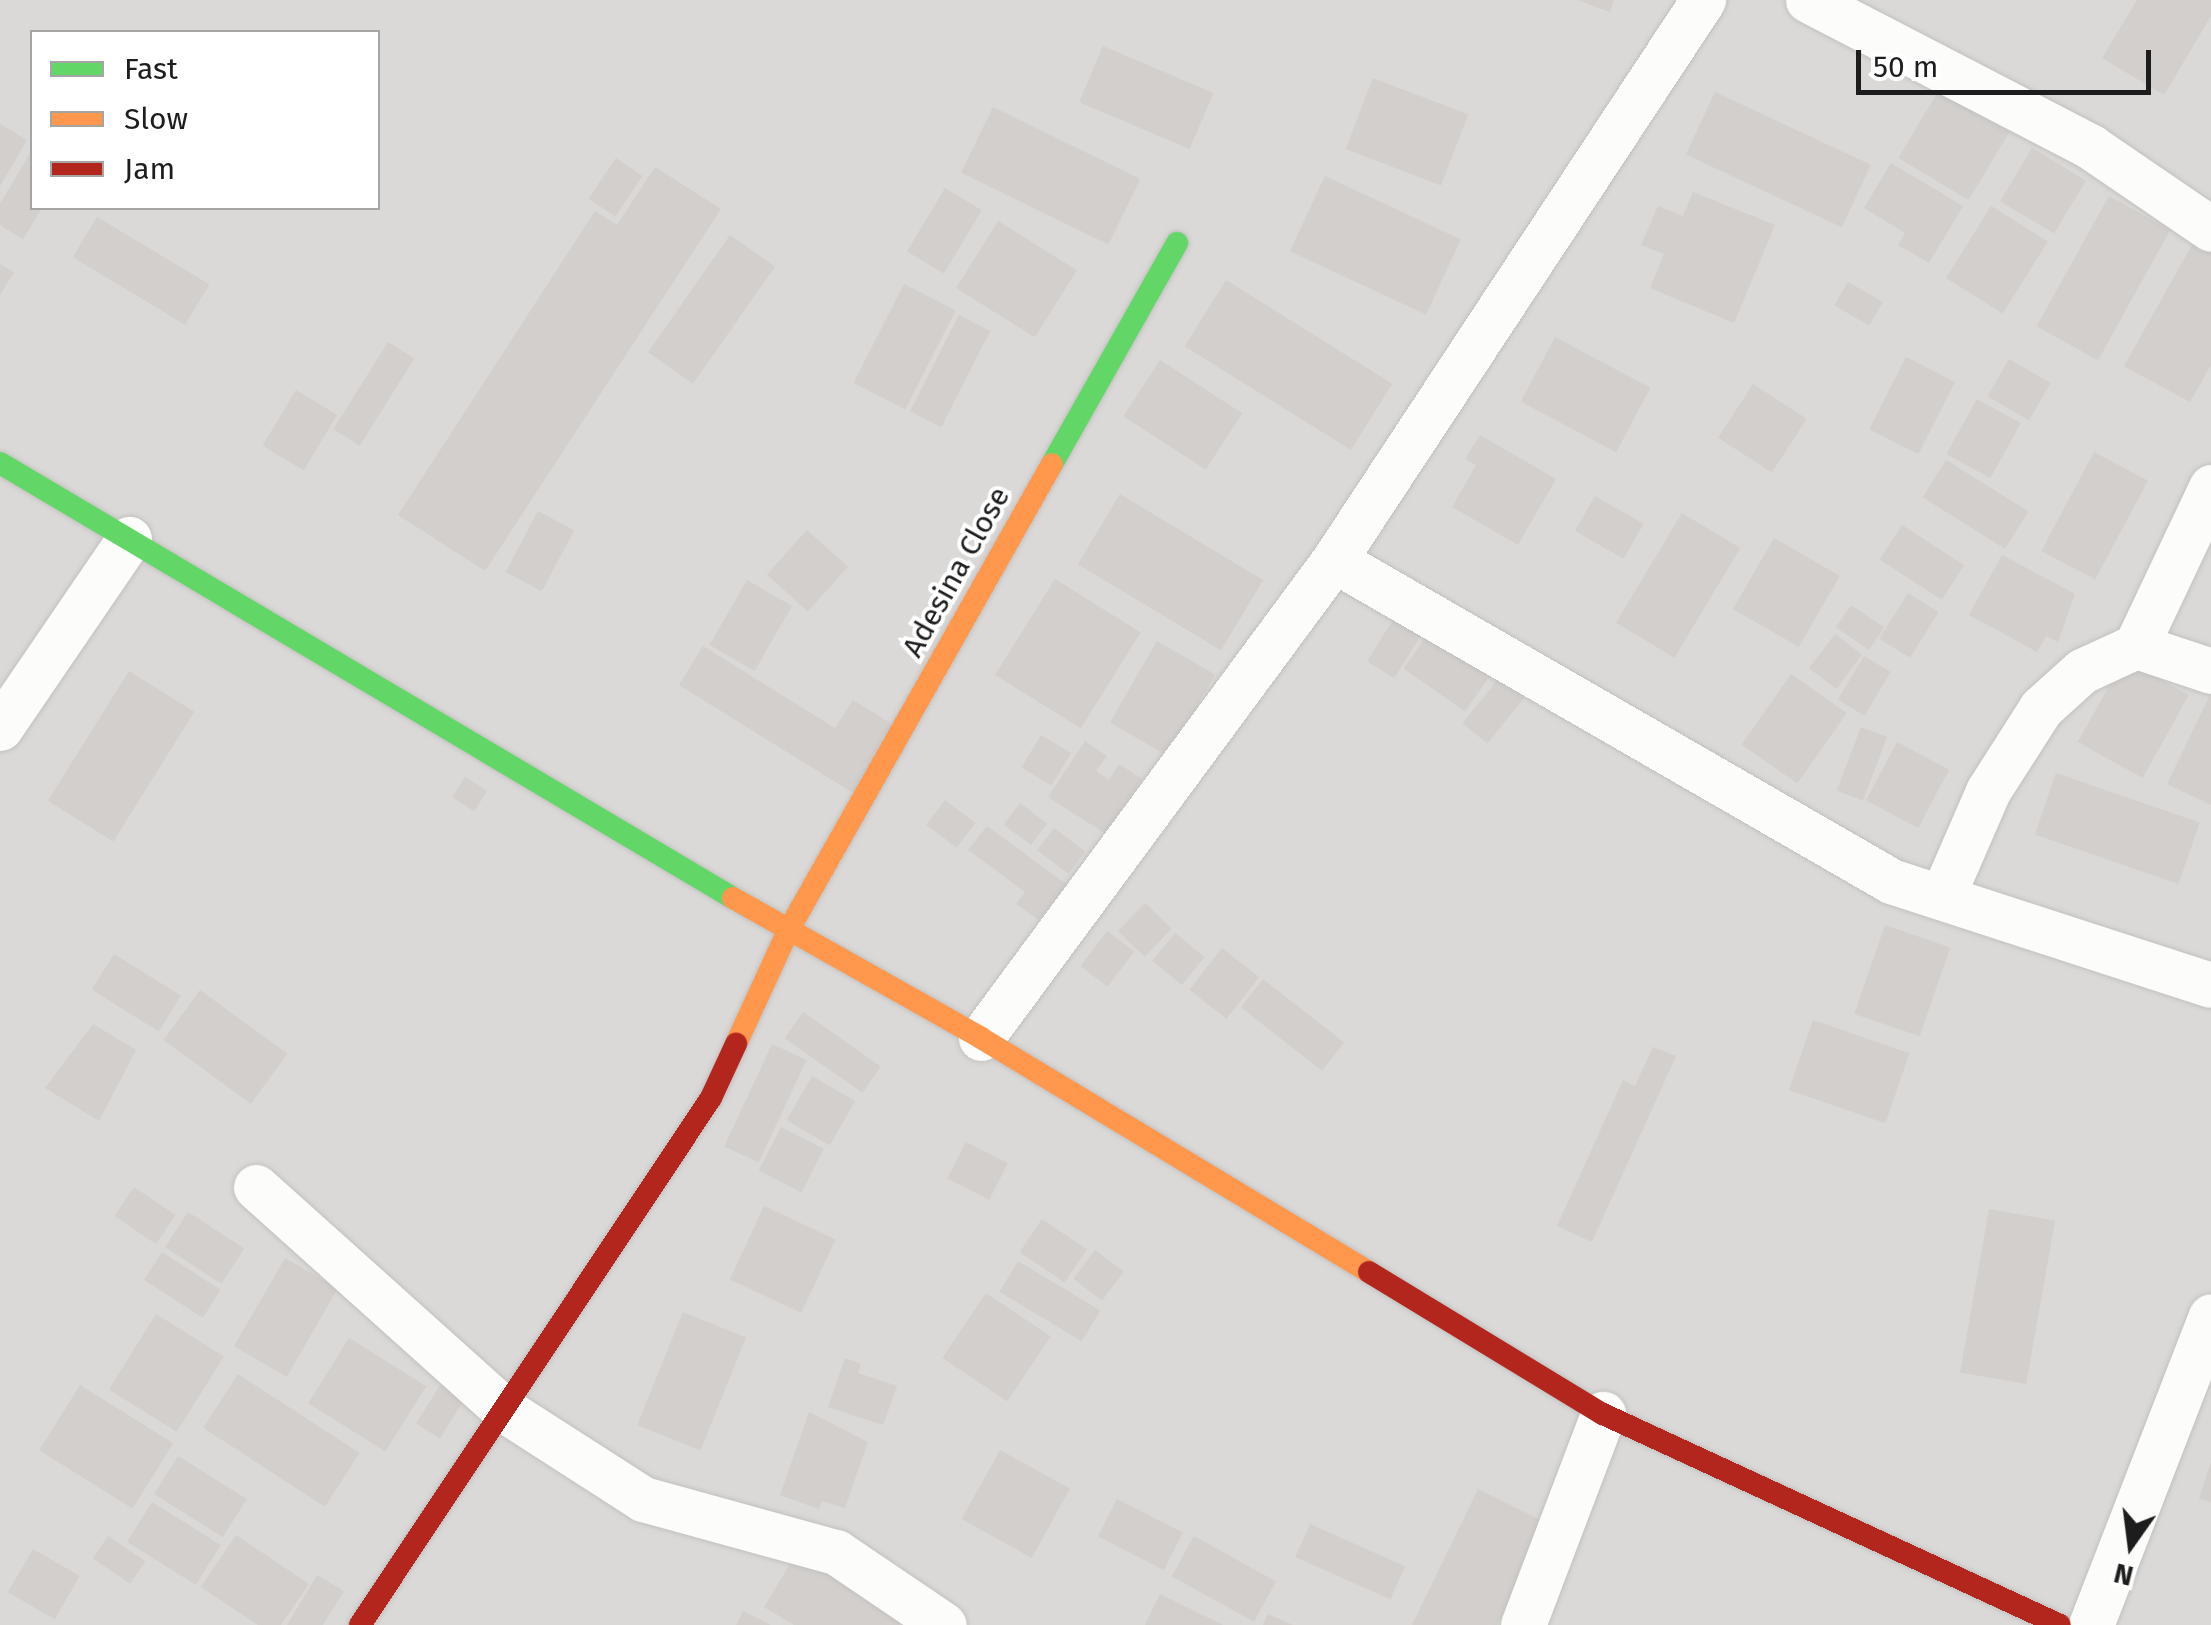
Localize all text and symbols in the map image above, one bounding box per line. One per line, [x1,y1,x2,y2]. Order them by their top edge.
legend [30,30,380,210]
scale bar [1861,30,2156,92]
text: 50 m [1873,49,1938,85]
text: Fast [124,51,178,87]
text: Slow [124,101,188,137]
text: Jam [124,151,175,187]
street label: Adesina Close [894,481,1018,663]
north arrow [2081,1495,2181,1595]
text: N [2111,1556,2137,1593]

